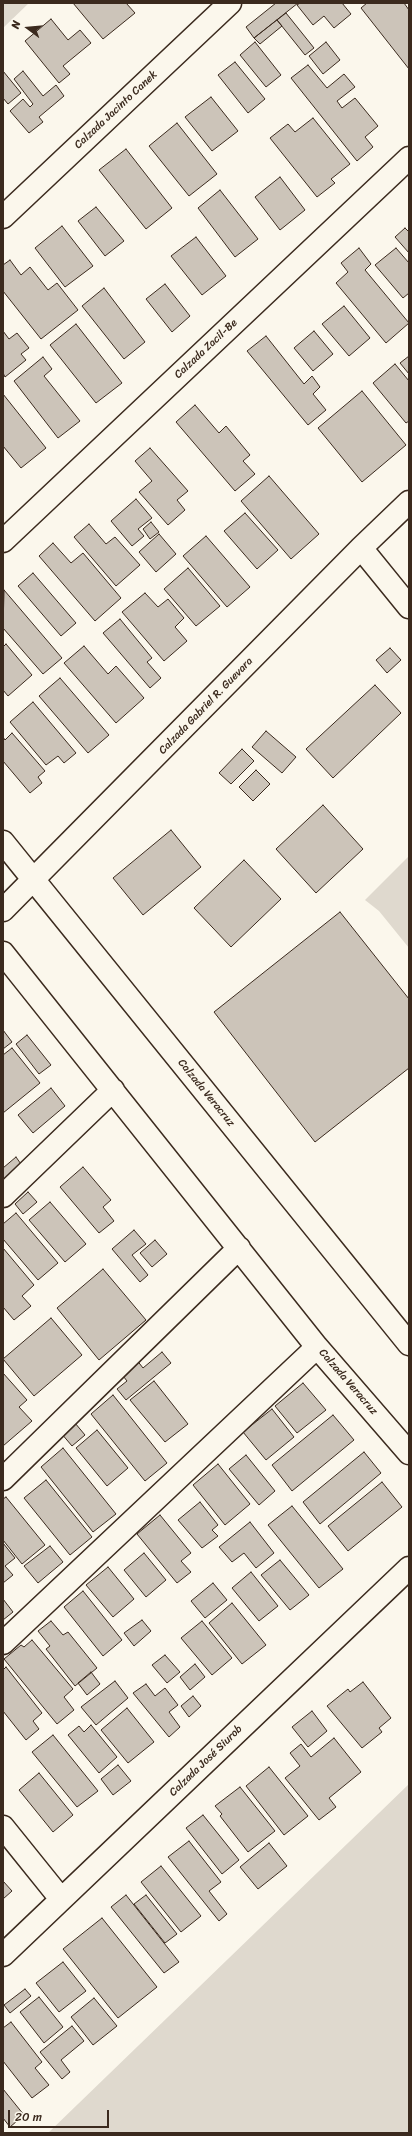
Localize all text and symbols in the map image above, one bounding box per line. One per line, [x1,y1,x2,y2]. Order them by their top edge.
north arrow [8,8,48,48]
text: N [6,18,26,31]
street label: Calzada Jacinto Canek [72,68,160,152]
street label: Calzada Zacil-Be [172,317,240,381]
street label: Calzada Gabriel R. Guevara [156,655,256,757]
street label: Calzada Veracruz [175,1057,237,1129]
street label: Calzada Veracruz [316,1346,380,1418]
street label: Calzada José Siurob [167,1723,245,1799]
scale bar [10,2102,111,2128]
text: 20 m [15,2106,42,2128]

